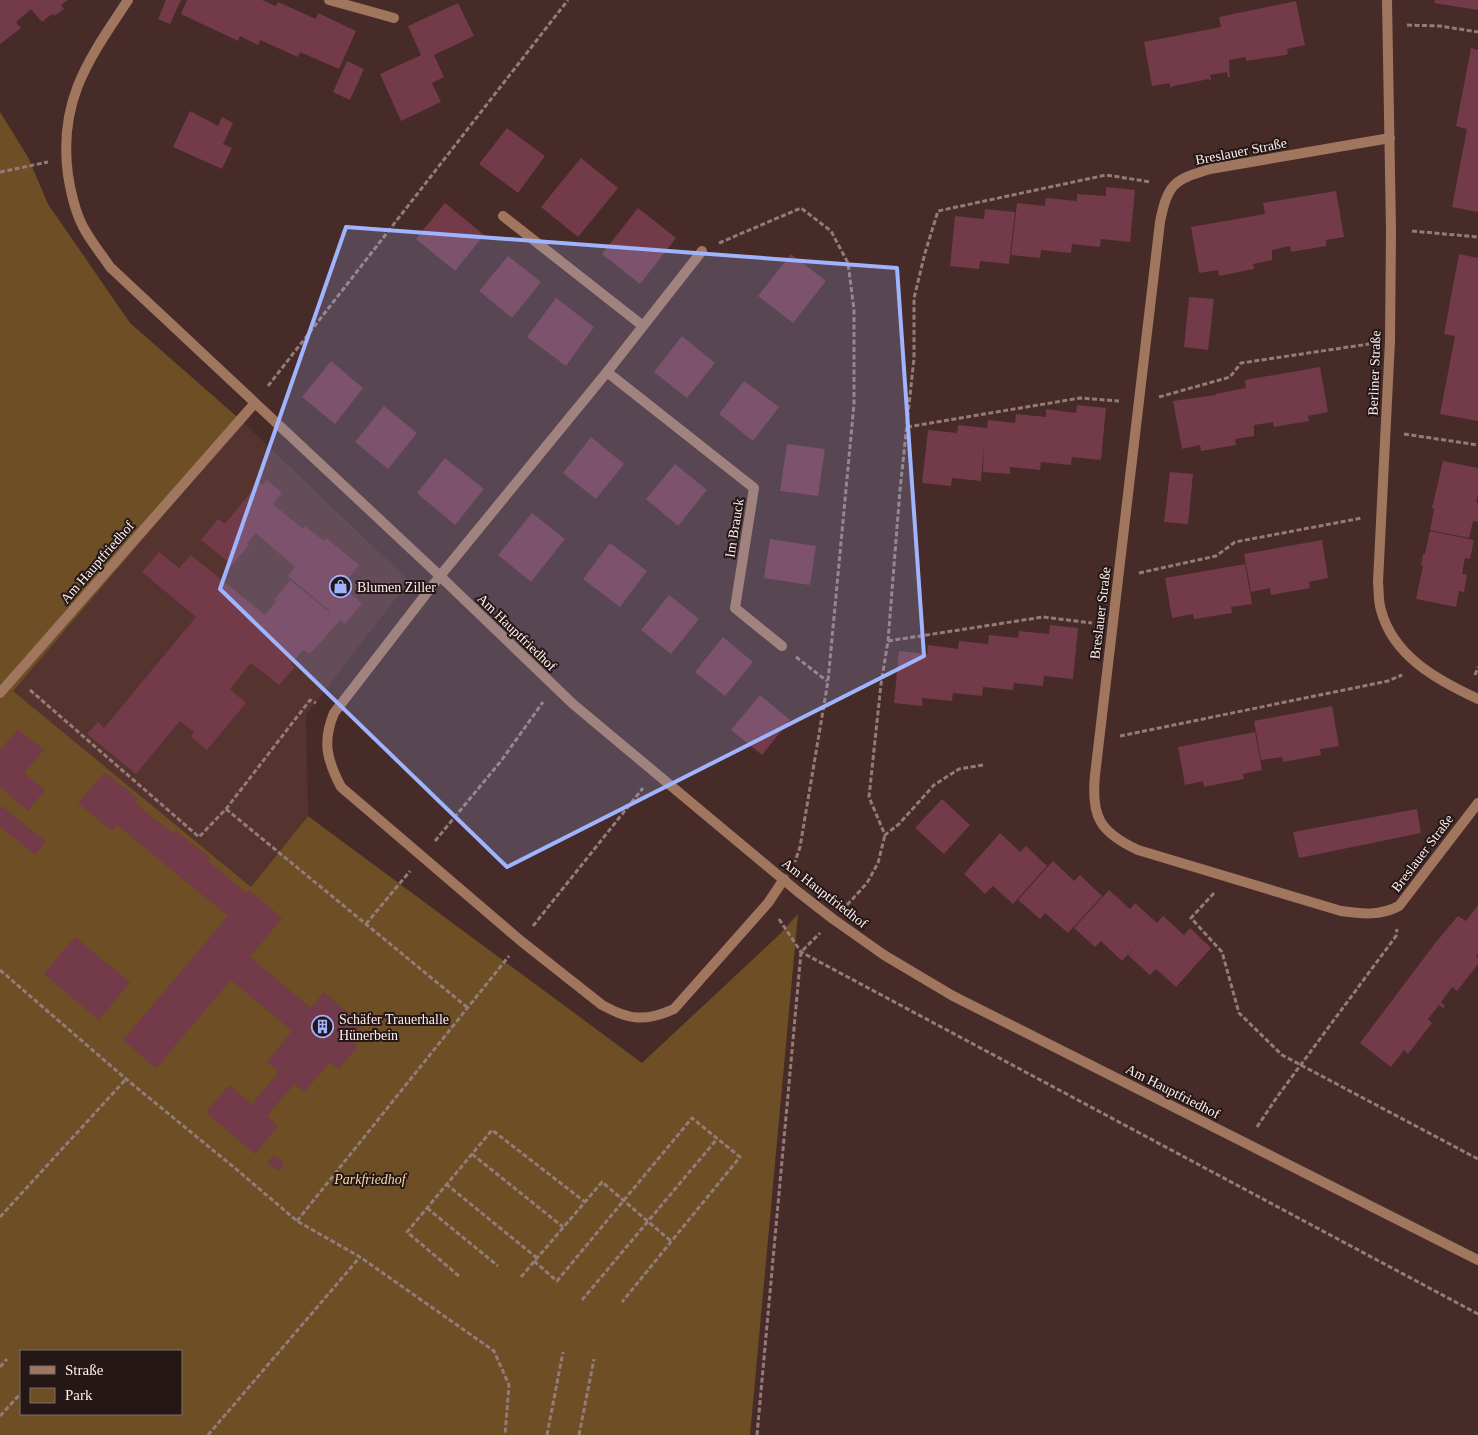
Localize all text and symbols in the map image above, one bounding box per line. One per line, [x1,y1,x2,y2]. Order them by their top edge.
street label: Breslauer Straße [1194,135,1288,168]
street label: Berliner Straße [1366,330,1383,416]
street label: Im Brauck [722,498,747,559]
street label: Am Hauptfriedhof [58,518,137,606]
street label: Breslauer Straße [1087,566,1114,660]
shop icon: Blumen Ziller [329,575,353,599]
place label: Blumen Ziller [357,580,436,595]
street label: Am Hauptfriedhof [474,591,559,674]
street label: Breslauer Straße [1388,812,1456,895]
street label: Am Hauptfriedhof [779,856,870,931]
place label: Schäfer Trauerhalle Hünerbein [339,1012,449,1043]
building icon: Schäfer Trauerhalle Hünerbein [311,1015,335,1039]
street label: Am Hauptfriedhof [1123,1061,1223,1122]
park label: Parkfriedhof [333,1172,408,1187]
legend [20,1350,182,1415]
text: Straße [65,1362,104,1378]
text: Park [65,1387,93,1403]

